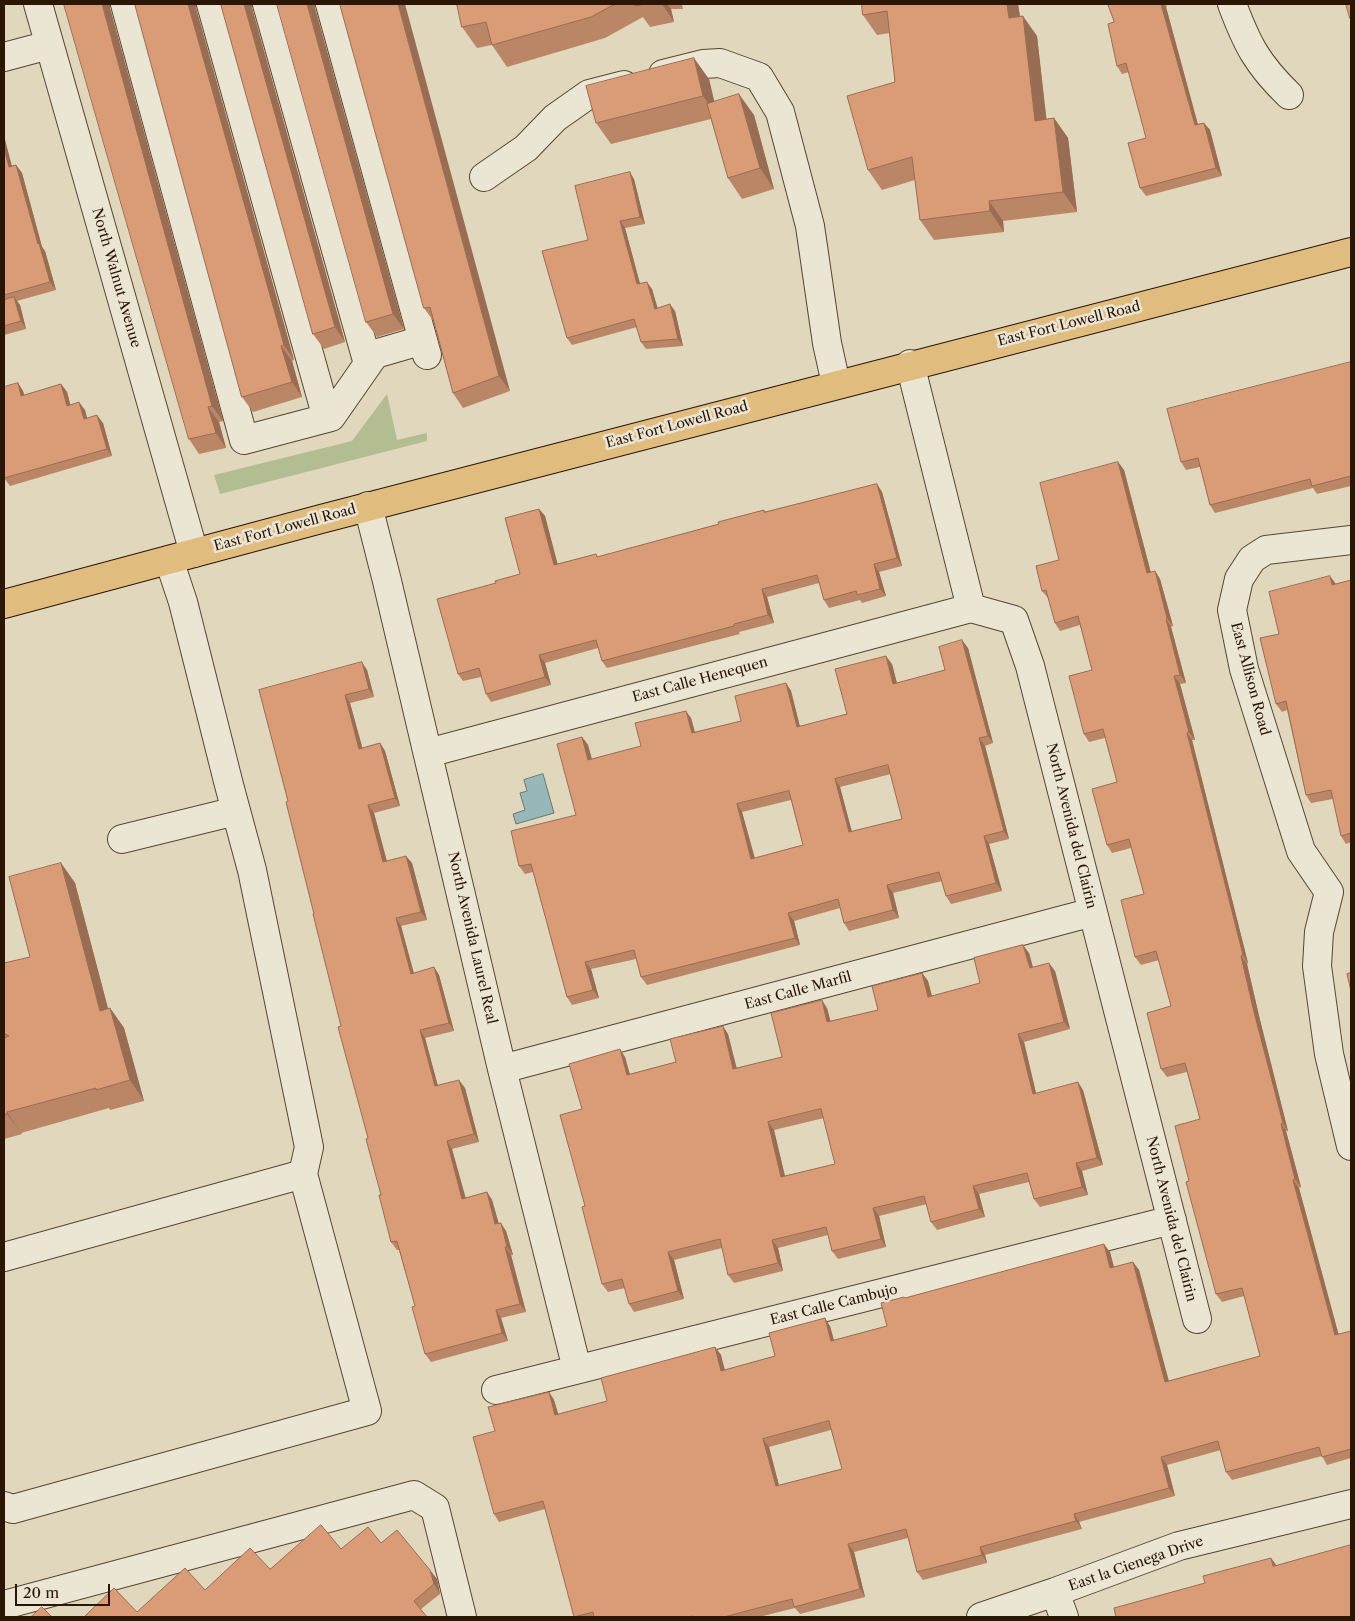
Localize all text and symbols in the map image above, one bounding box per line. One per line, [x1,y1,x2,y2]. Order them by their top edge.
street label: North Walnut Avenue [88,206,144,350]
street label: East Fort Lowell Road [996,298,1142,350]
street label: East Fort Lowell Road [604,398,750,452]
street label: East Fort Lowell Road [212,501,358,555]
street label: East Allison Road [1227,621,1273,737]
street label: East Calle Henequen [630,654,770,706]
street label: North Avenida del Clairin [1042,741,1100,911]
street label: North Avenida Laurel Real [444,850,500,1026]
street label: East Calle Marfil [743,969,853,1013]
street label: North Avenida del Clairin [1142,1134,1200,1304]
street label: East Calle Cambujo [769,1281,899,1329]
street label: East la Cienega Drive [1066,1533,1206,1595]
scale bar [18,1574,112,1606]
text: 20 m [23,1583,59,1602]

